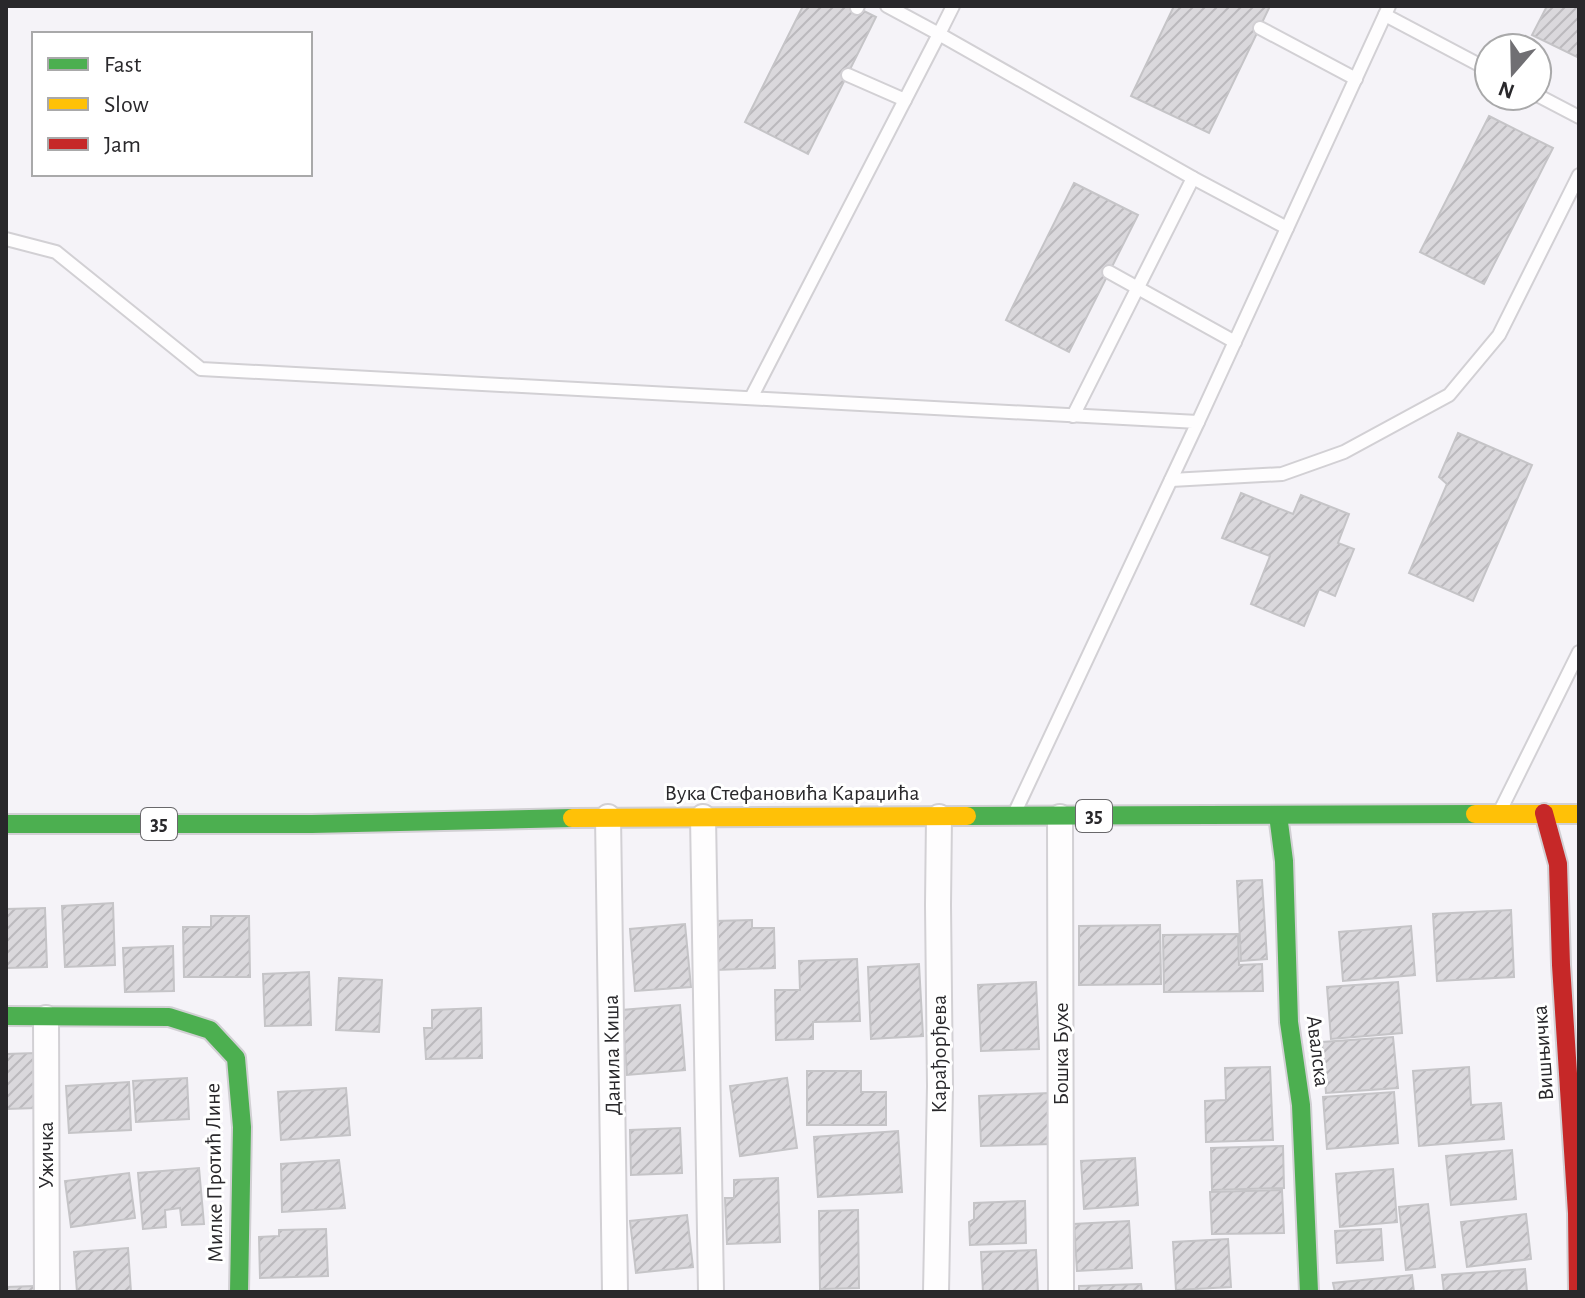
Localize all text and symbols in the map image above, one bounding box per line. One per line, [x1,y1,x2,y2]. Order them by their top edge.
legend [32,32,312,176]
north arrow [1473,32,1553,112]
text: Fast [104,53,142,77]
text: N [1496,77,1517,103]
text: Slow [104,93,149,117]
text: Jam [104,133,141,157]
street label: Вука Стефановића Караџића [665,782,919,804]
road number: 35 [1076,800,1112,832]
road number: 35 [141,808,177,840]
street label: Данила Киша [600,994,624,1116]
street label: Карађорђева [928,995,950,1113]
street label: Бошка Бухе [1050,1002,1072,1106]
street label: Вишњичка [1529,1004,1557,1102]
street label: Авалска [1303,1014,1333,1088]
street label: Милке Протић Лине [201,1083,227,1263]
street label: Ужичка [35,1121,57,1189]

